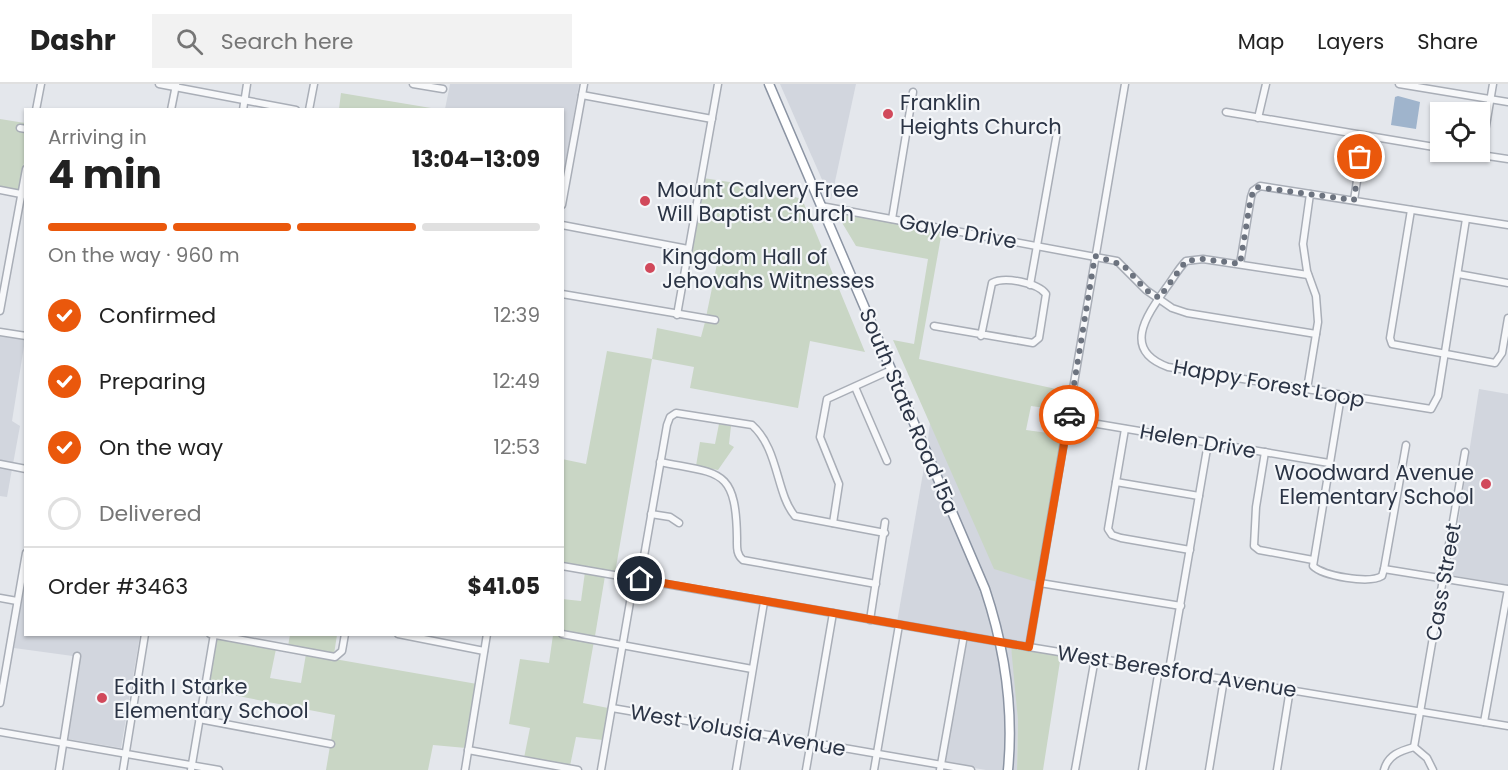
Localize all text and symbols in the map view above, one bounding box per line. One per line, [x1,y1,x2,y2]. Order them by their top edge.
search box [152,14,572,68]
text: Dashr [30,21,116,60]
icon: search [173,25,206,58]
text: Search here [221,26,353,57]
text: Map [1238,27,1284,56]
text: Layers [1317,27,1384,56]
text: Share [1417,27,1478,56]
place label: Franklin Heights Church [900,88,1062,141]
map controls [1430,102,1490,162]
button: locate [1430,102,1490,162]
marker: Franklin Heights Church [881,107,895,121]
text: Arriving in [48,123,147,151]
pin [1334,131,1385,182]
icon: bag [1343,140,1376,173]
text: 13:04–13:09 [412,144,540,175]
text: 4 min [48,147,162,202]
place label: Mount Calvery Free Will Baptist Church [657,175,859,228]
marker: Mount Calvery Free Will Baptist Church [638,194,652,208]
street label: Gayle Drive [897,206,1019,256]
text: On the way · 960 m [48,241,240,269]
place label: Kingdom Hall of Jehovahs Witnesses [662,242,875,295]
marker: Kingdom Hall of Jehovahs Witnesses [643,261,657,275]
icon: check [48,299,81,332]
text: Confirmed [99,300,216,331]
text: 12:39 [493,301,540,329]
street label: South State Road 15a [853,304,965,518]
street label: Happy Forest Loop [1171,352,1367,414]
icon: check [48,365,81,398]
text: Preparing [99,366,206,397]
text: 12:49 [493,367,540,395]
courier [1039,385,1099,445]
icon: car [1053,399,1086,432]
street label: Helen Drive [1138,417,1258,465]
icon: check [48,431,81,464]
text: On the way [99,432,223,463]
text: 12:53 [494,433,540,461]
place label: Woodward Avenue Elementary School [1275,458,1474,511]
marker: Woodward Avenue Elementary School [1479,477,1493,491]
text: Delivered [99,498,202,529]
street label: Cass Street [1418,521,1468,643]
pin [614,553,665,604]
icon: home [623,562,656,595]
text: Order #3463 [48,571,188,602]
text: $41.05 [468,571,540,602]
street label: West Beresford Avenue [1055,638,1299,704]
place label: Edith I Starke Elementary School [114,672,309,725]
marker: Edith I Starke Elementary School [95,691,109,705]
street label: West Volusia Avenue [628,697,848,763]

